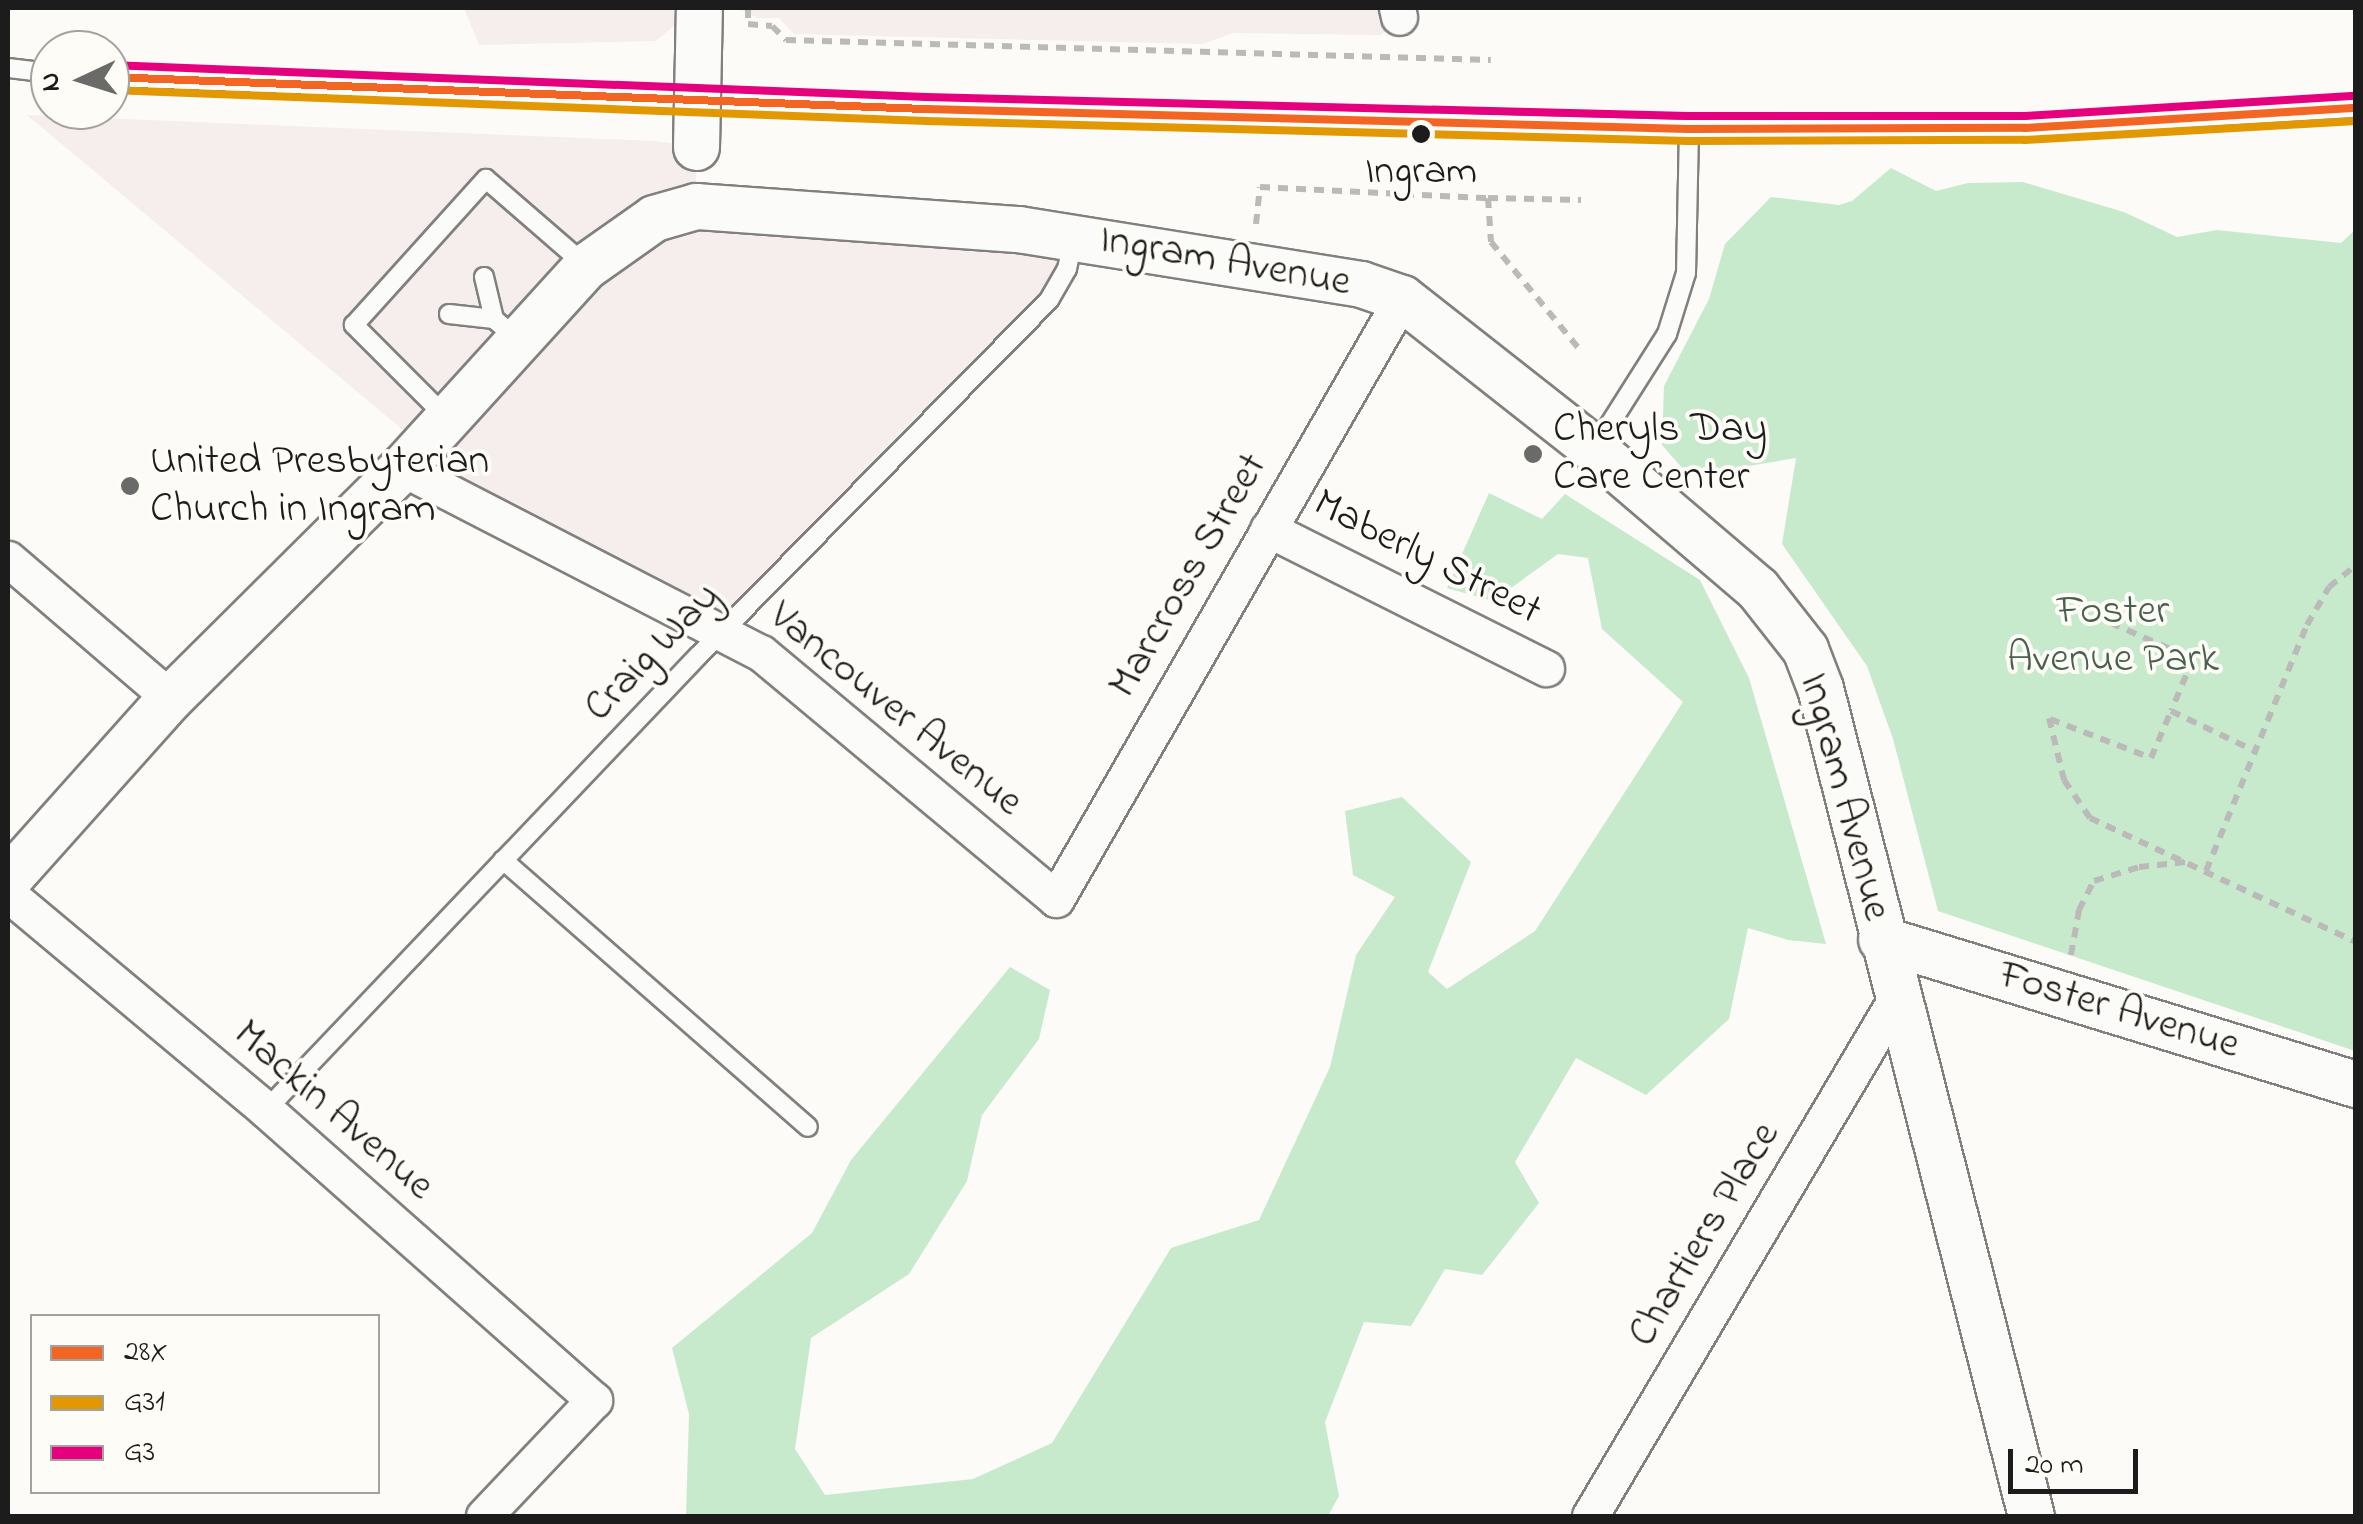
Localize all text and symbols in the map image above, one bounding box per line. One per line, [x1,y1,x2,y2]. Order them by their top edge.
north arrow [30,30,130,130]
text: N [30,71,73,93]
marker: Ingram [1411,124,1431,144]
place label: Ingram [1365,149,1477,197]
street label: Ingram Avenue [1096,215,1354,309]
place label: Cheryls Day Care Center [1553,405,1767,504]
place label: United Presbyterian Church in Ingram [150,437,489,536]
marker: Cheryls Day Care Center [1522,443,1544,465]
street label: Marcross Street [1099,445,1279,707]
marker: United Presbyterian Church in Ingram [119,475,141,497]
street label: Maberly Street [1305,479,1549,637]
street label: Craig Way [574,573,732,733]
park label: Foster Avenue Park [2007,587,2219,686]
street label: Vancouver Avenue [758,592,1032,828]
street label: Ingram Avenue [1787,668,1901,926]
street label: Foster Avenue [1993,951,2245,1071]
street label: Mackin Avenue [222,1010,444,1212]
street label: Chartiers Place [1618,1114,1792,1356]
legend [30,1314,380,1494]
text: 28X [124,1331,167,1375]
text: G31 [124,1381,165,1425]
scale bar [2013,1429,2143,1491]
text: G3 [124,1431,155,1475]
text: 20 m [2025,1444,2084,1488]

